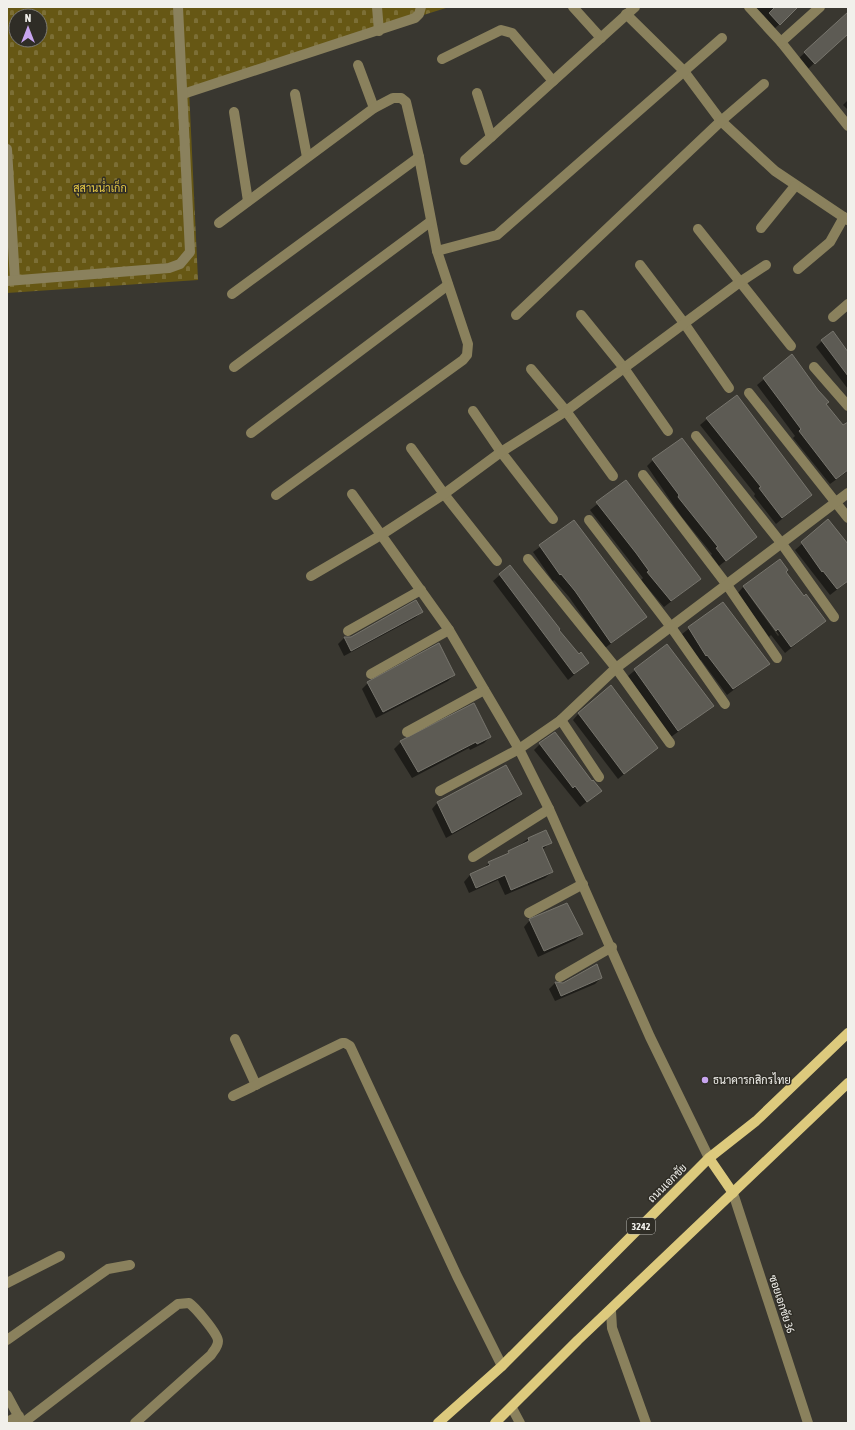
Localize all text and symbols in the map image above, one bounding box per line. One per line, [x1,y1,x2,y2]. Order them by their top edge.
north arrow [8,8,48,48]
text: N [25,12,31,24]
park label: สุสานน่ำเก็ก [73,178,127,197]
place label: ธนาคารกสิกรไทย [713,1072,791,1086]
marker: ธนาคารกสิกรไทย [700,1075,710,1085]
street label: ถนนเอกชัย [645,1161,689,1205]
road number: 3242 [627,1218,655,1234]
street label: ซอยเอกชัย 36 [767,1273,798,1335]

